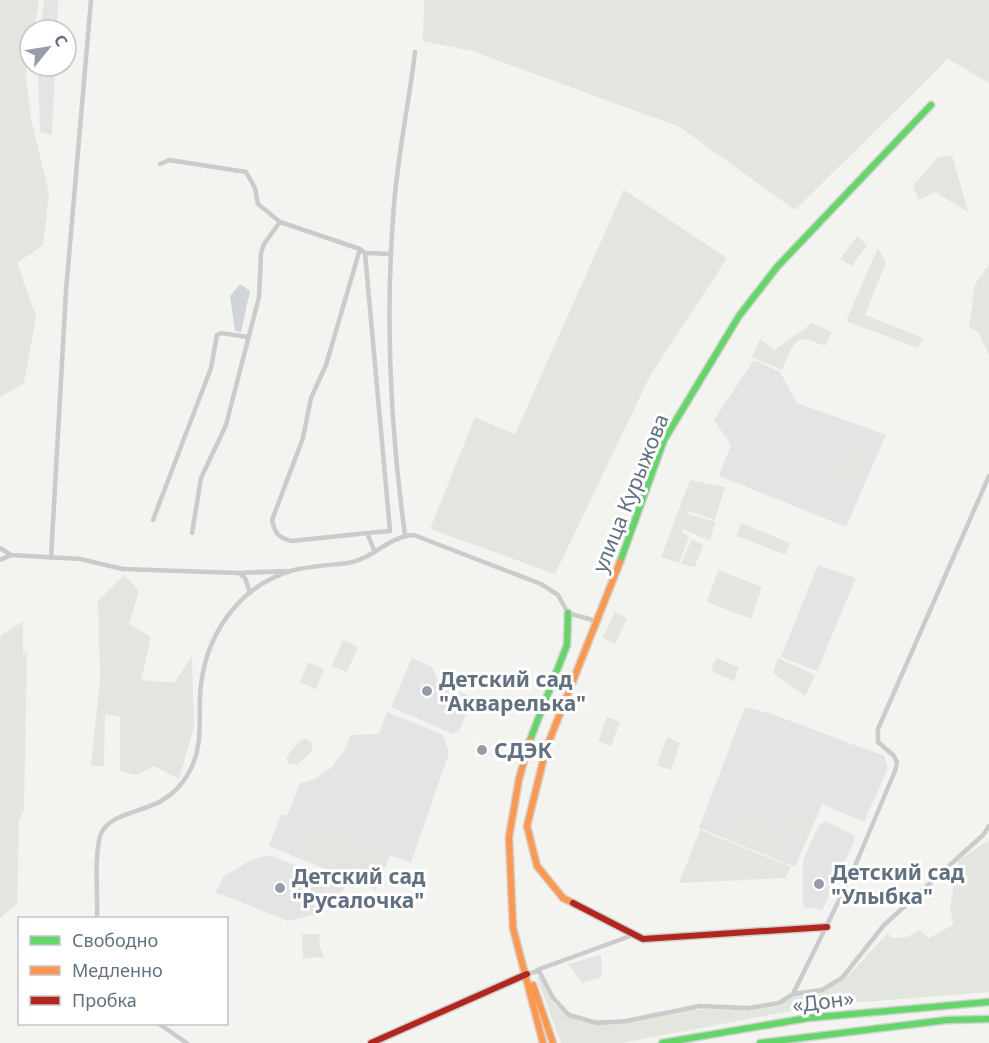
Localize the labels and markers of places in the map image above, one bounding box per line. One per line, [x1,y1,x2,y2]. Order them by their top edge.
place label: Детский сад "Акварелька" [439,665,586,717]
marker: Детский сад "Акварелька" [420,684,434,698]
place label: СДЭК [494,736,553,764]
marker: СДЭК [475,743,489,757]
place label: Детский сад "Улыбка" [831,858,965,910]
place label: Детский сад "Русалочка" [292,862,426,914]
marker: Детский сад "Улыбка" [812,877,826,891]
marker: Детский сад "Русалочка" [273,881,287,895]

